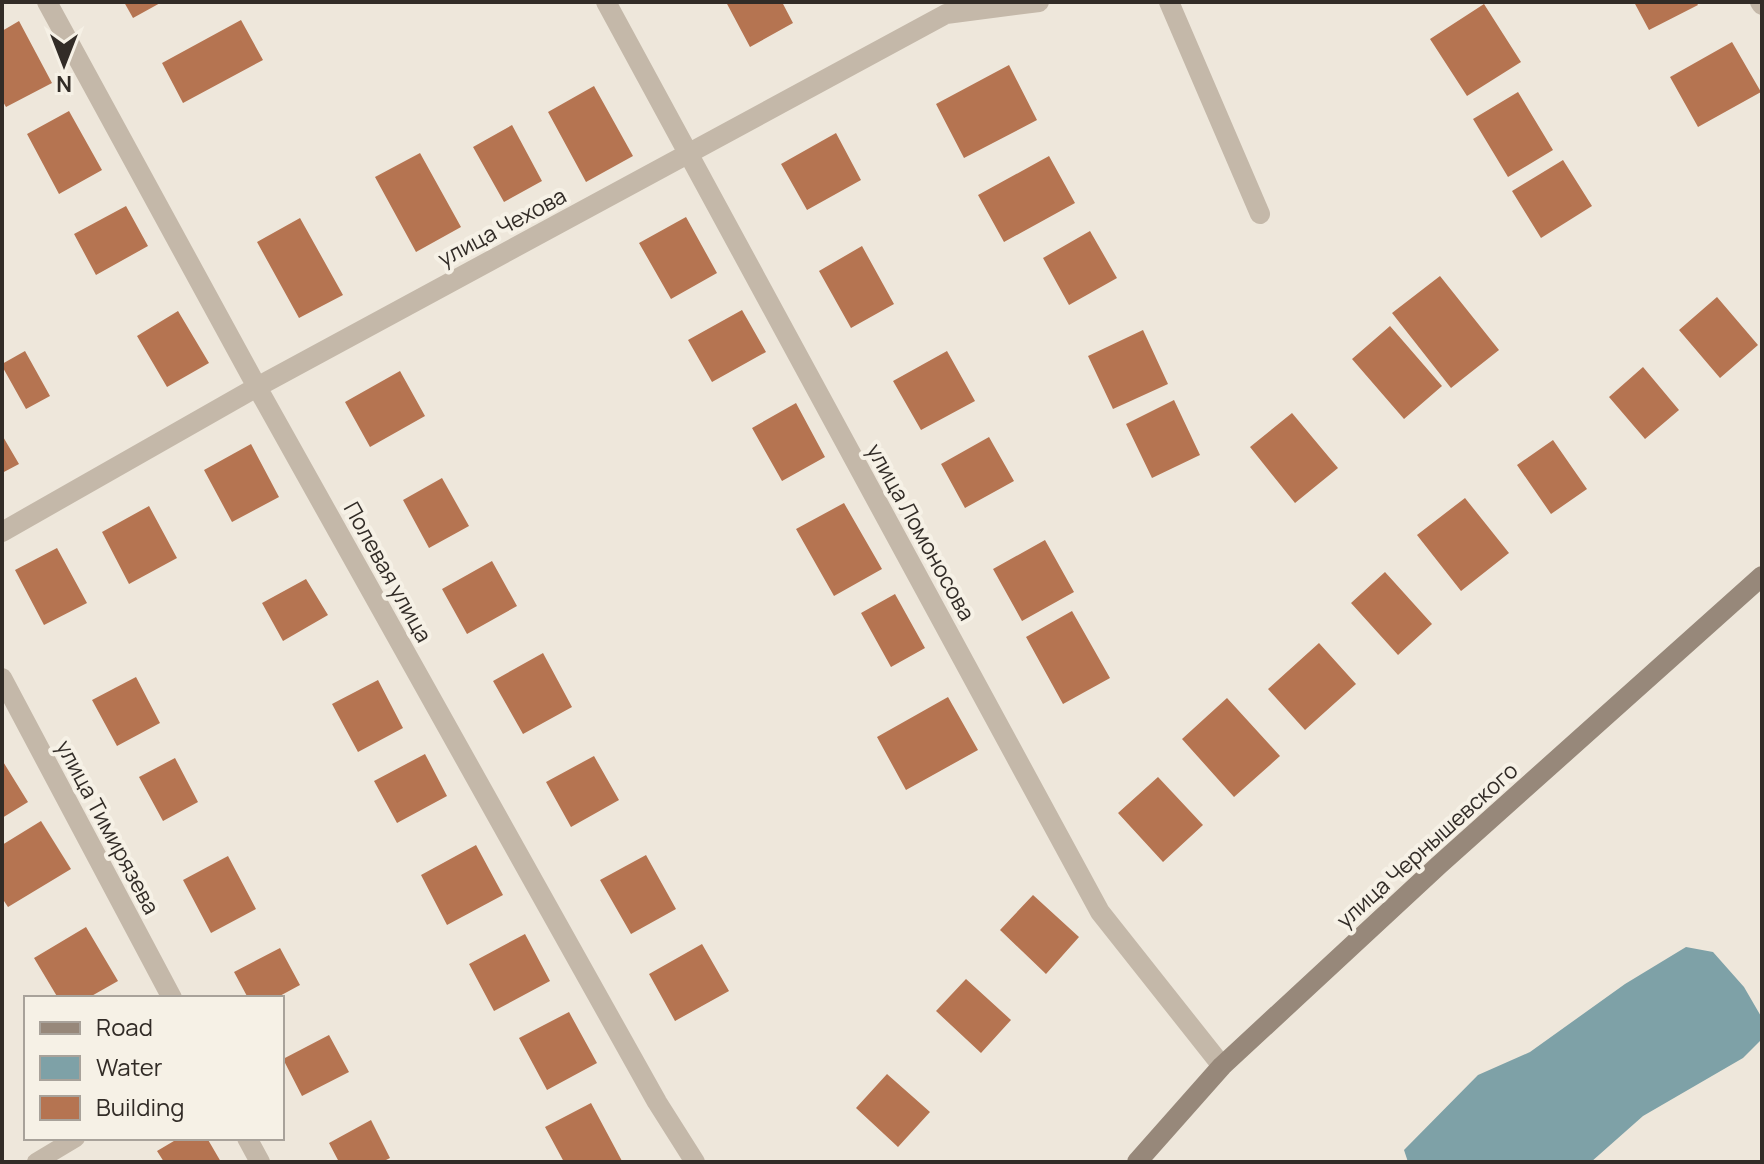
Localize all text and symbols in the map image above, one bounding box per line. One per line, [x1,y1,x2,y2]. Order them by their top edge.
north arrow [24,24,104,104]
text: N [56,69,72,99]
street label: улица Чехова [433,181,571,273]
street label: улица Ломоносова [860,438,982,626]
street label: Полевая улица [337,496,439,648]
street label: улица Тимирязева [49,735,167,919]
street label: улица Чернышевского [1330,755,1524,935]
legend [24,996,284,1140]
text: Road [96,1010,153,1043]
text: Water [96,1050,163,1083]
text: Building [96,1090,184,1123]

